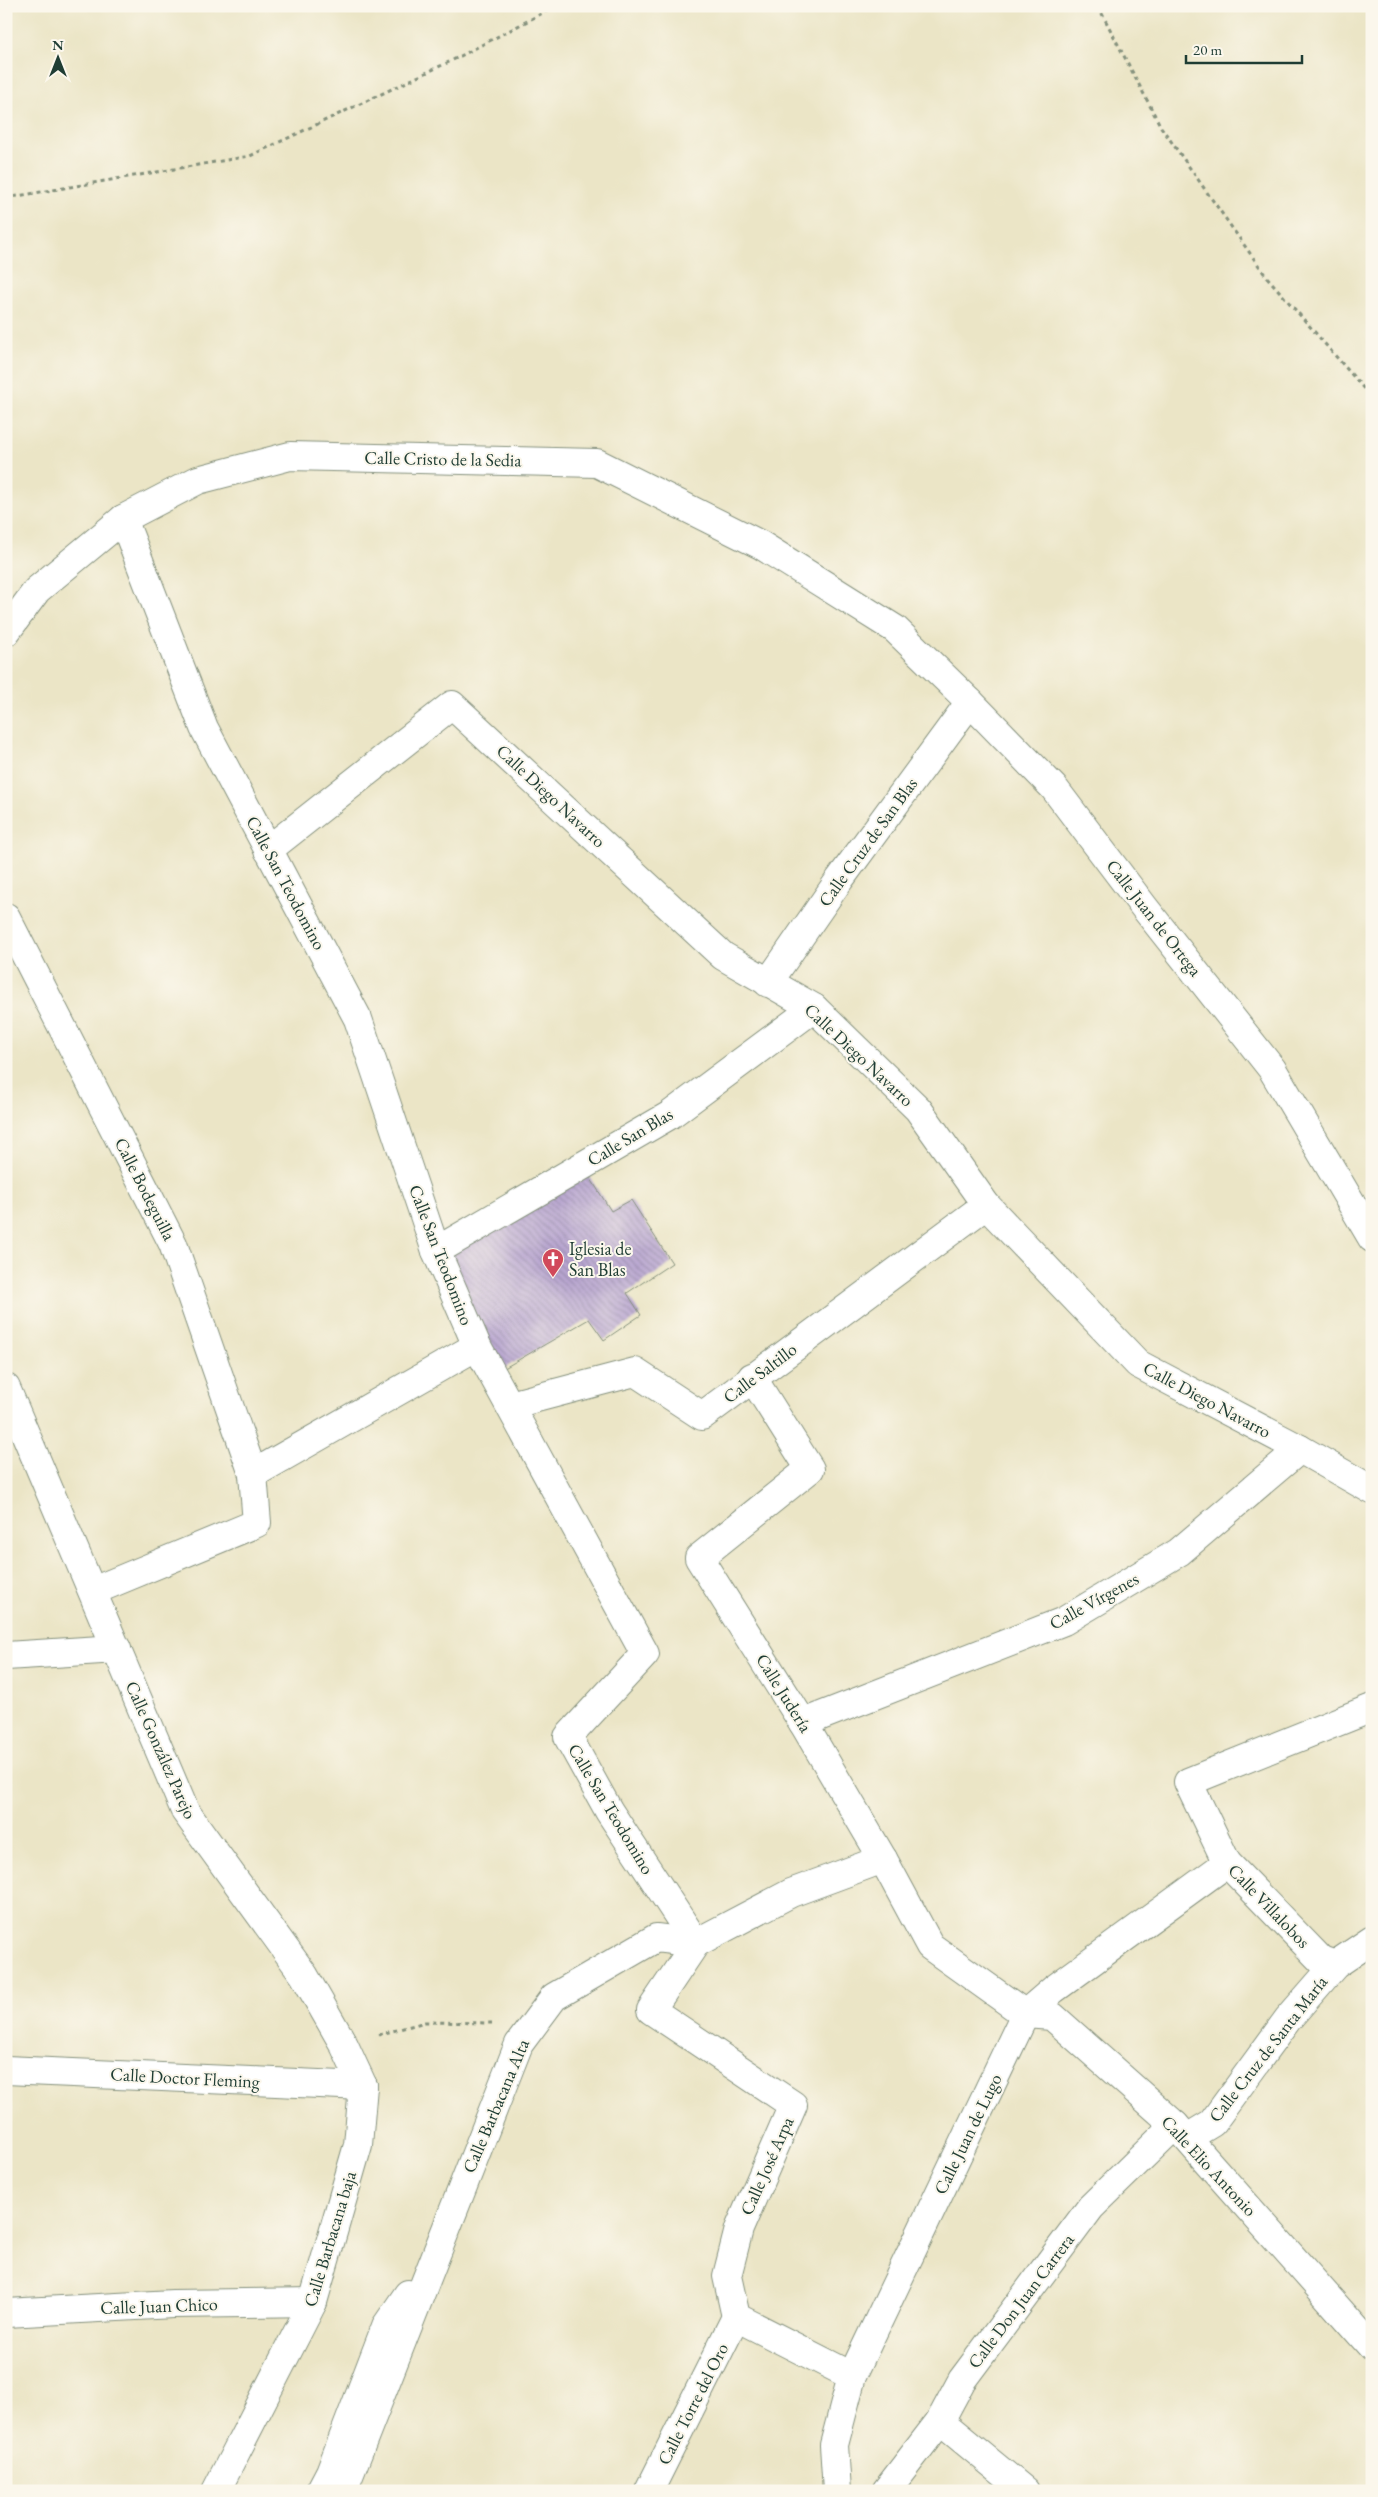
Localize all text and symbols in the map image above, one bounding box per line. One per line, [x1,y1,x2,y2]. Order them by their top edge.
north arrow [32,32,82,82]
scale bar [1186,32,1302,64]
text: N [52,36,64,54]
text: 20 m [1193,40,1222,59]
street label: Calle Cristo de la Sedia [364,446,523,471]
street label: Calle Diego Navarro [492,739,611,852]
street label: Calle Cruz de San Blas [813,772,922,911]
street label: Calle San Teodomino [241,812,332,954]
street label: Calle Juan de Ortega [1102,855,1208,981]
street label: Calle Diego Navarro [800,998,919,1111]
street label: Calle San Blas [583,1102,677,1171]
street label: Calle Bodeguilla [110,1133,182,1245]
street label: Calle San Teodomino [404,1181,479,1328]
place label: Iglesia de San Blas [569,1237,631,1281]
church icon: Iglesia de San Blas [541,1247,565,1278]
street label: Calle Saltillo [718,1337,801,1408]
street label: Calle Diego Navarro [1139,1356,1275,1443]
street label: Calle Vírgenes [1045,1567,1143,1635]
street label: Calle Judería [751,1649,818,1737]
street label: Calle González Parejo [121,1677,202,1822]
street label: Calle San Teodomino [563,1739,660,1878]
street label: Calle Villalobos [1223,1859,1315,1953]
street label: Calle Cruz de Santa María [1203,1970,1333,2127]
street label: Calle Barbacana Alta [457,2035,534,2176]
street label: Calle Doctor Fleming [110,2062,260,2093]
street label: Calle Juan de Lugo [928,2070,1007,2198]
street label: Calle Elio Antonio [1157,2110,1262,2221]
street label: Calle José Arpa [735,2112,799,2219]
street label: Calle Barbacana baja [298,2167,361,2310]
street label: Calle Don Juan Carrera [962,2228,1079,2373]
street label: Calle Juan Chico [100,2292,218,2319]
street label: Calle Torre del Oro [652,2339,733,2469]

